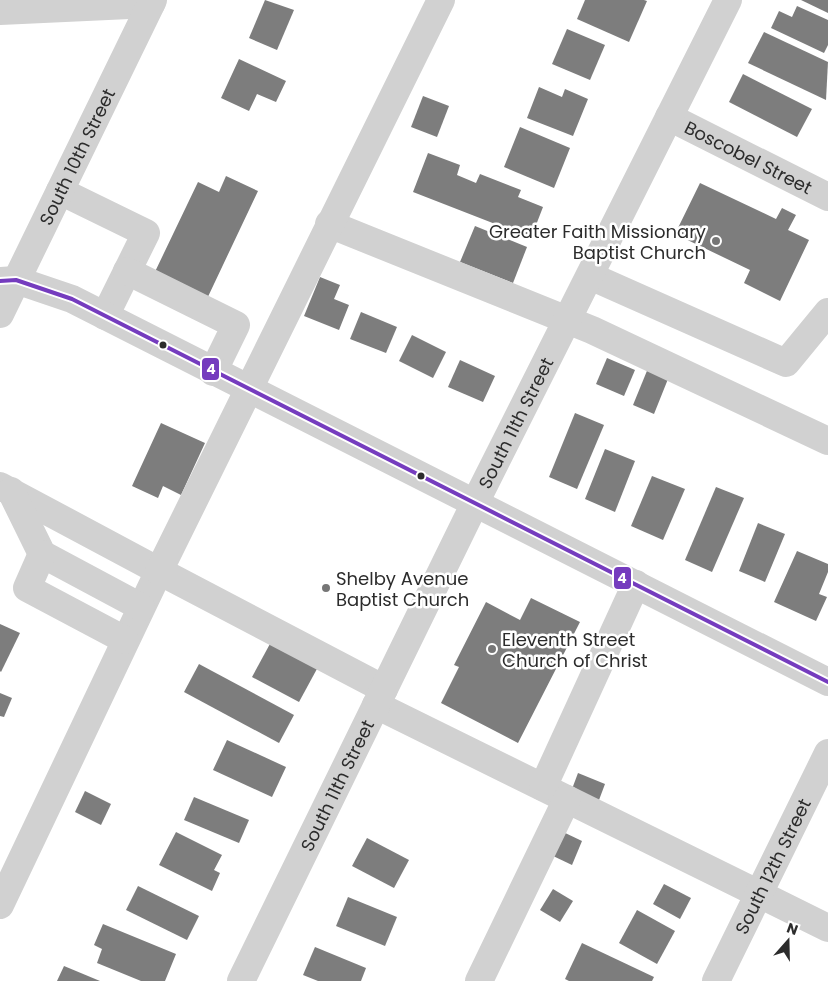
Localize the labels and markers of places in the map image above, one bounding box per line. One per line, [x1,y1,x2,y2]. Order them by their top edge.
place label: Greater Faith Missionary Baptist Church [489,219,706,265]
marker: Greater Faith Missionary Baptist Church [710,235,722,247]
unlabelled marker [158,340,168,350]
unlabelled marker [416,471,426,481]
place label: Shelby Avenue Baptist Church [336,566,469,612]
marker: Shelby Avenue Baptist Church [320,582,332,594]
place label: Eleventh Street Church of Christ [502,627,648,673]
marker: Eleventh Street Church of Christ [486,643,498,655]

